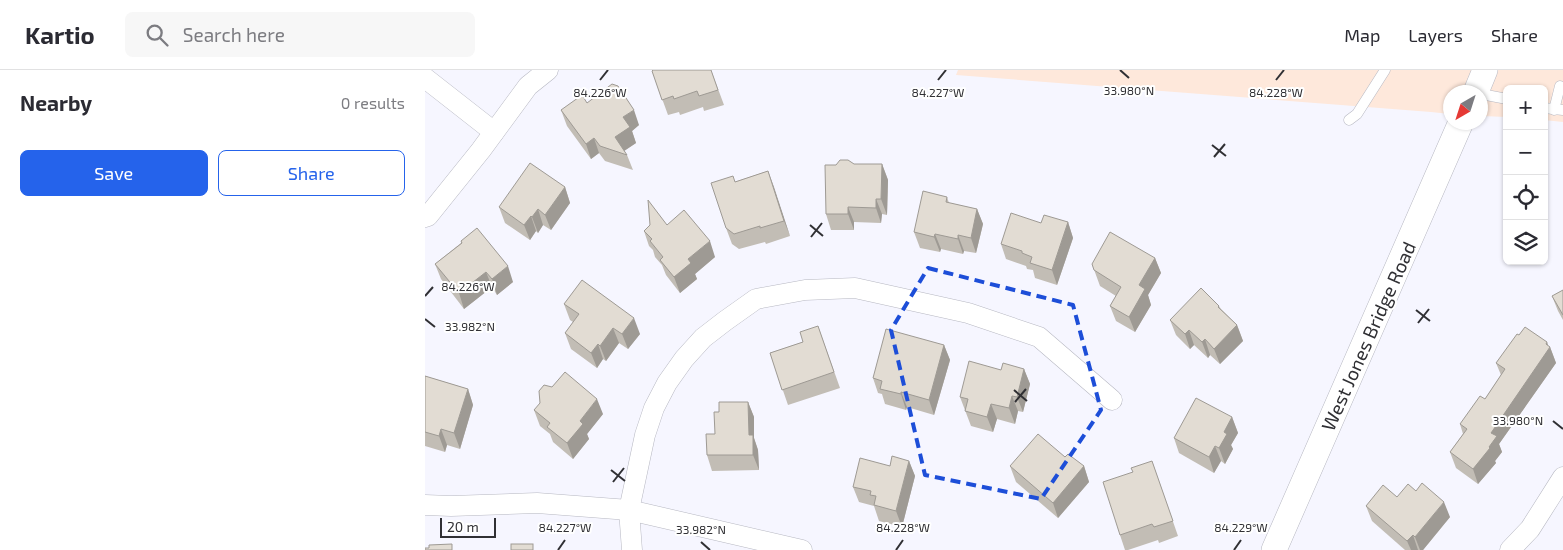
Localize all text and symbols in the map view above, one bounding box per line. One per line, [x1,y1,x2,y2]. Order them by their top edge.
search box [125,12,475,57]
text: Kartio [25,20,95,49]
icon: search [143,21,171,49]
text: Search here [183,23,285,46]
text: Map [1344,24,1380,46]
text: Layers [1408,24,1463,46]
text: Share [1491,24,1538,46]
text: 33.980°N [1104,83,1154,97]
text: 84.226°W [573,85,627,99]
text: 84.227°W [912,85,964,99]
text: 84.228°W [1249,85,1303,99]
north arrow [1443,85,1488,130]
map controls [1503,85,1548,265]
button: + [1503,85,1548,130]
text: Nearby [20,90,92,115]
text: 0 results [341,93,405,112]
button: − [1503,130,1548,175]
button: Save [20,150,208,196]
button: Share [218,150,405,196]
button: locate [1503,175,1548,220]
button: layers [1503,220,1548,265]
street label: West Jones Bridge Road [1316,238,1420,434]
text: 84.226°W [441,279,495,293]
text: 33.982°N [445,319,495,333]
text: 33.980°N [1493,413,1543,427]
scale bar [440,515,496,538]
text: 20 m [447,518,479,535]
text: 84.227°W [539,520,591,534]
text: 84.228°W [876,520,930,534]
text: 84.229°W [1214,520,1268,534]
text: 33.982°N [676,522,726,536]

